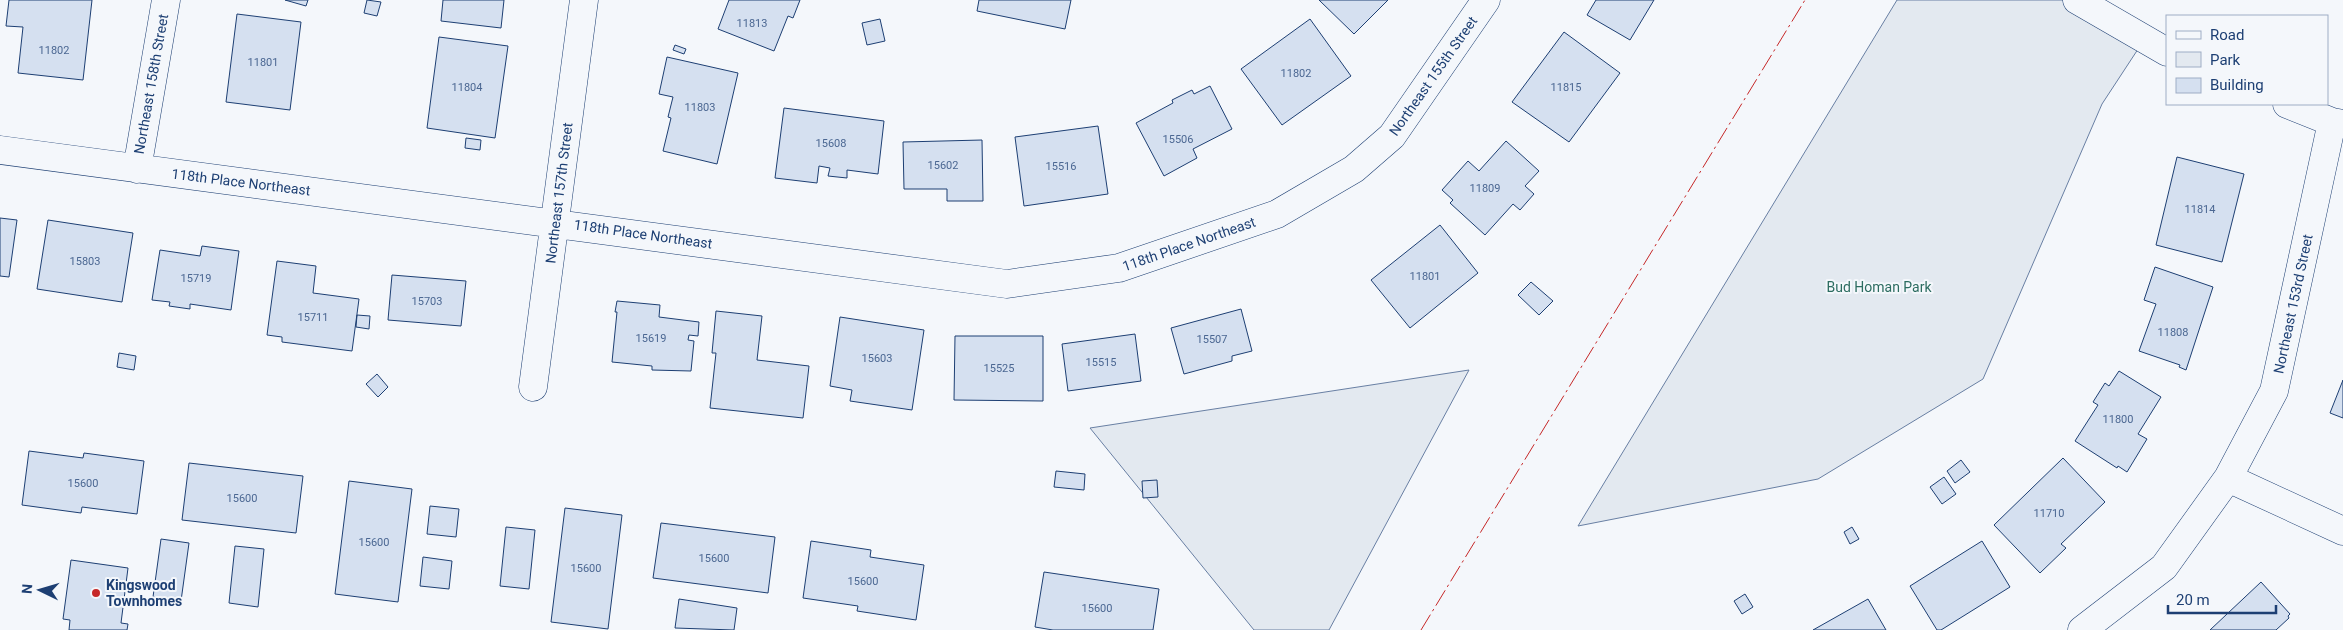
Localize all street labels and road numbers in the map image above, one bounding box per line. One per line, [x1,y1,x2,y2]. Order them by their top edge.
street label: Northeast 158th Street [131,12,171,155]
street label: Northeast 155th Street [1386,13,1481,139]
street label: Northeast 157th Street [542,121,576,264]
street label: 118th Place Northeast [171,166,312,199]
street label: 118th Place Northeast [1120,214,1258,274]
street label: 118th Place Northeast [573,216,714,252]
street label: Northeast 153rd Street [2270,232,2316,375]

